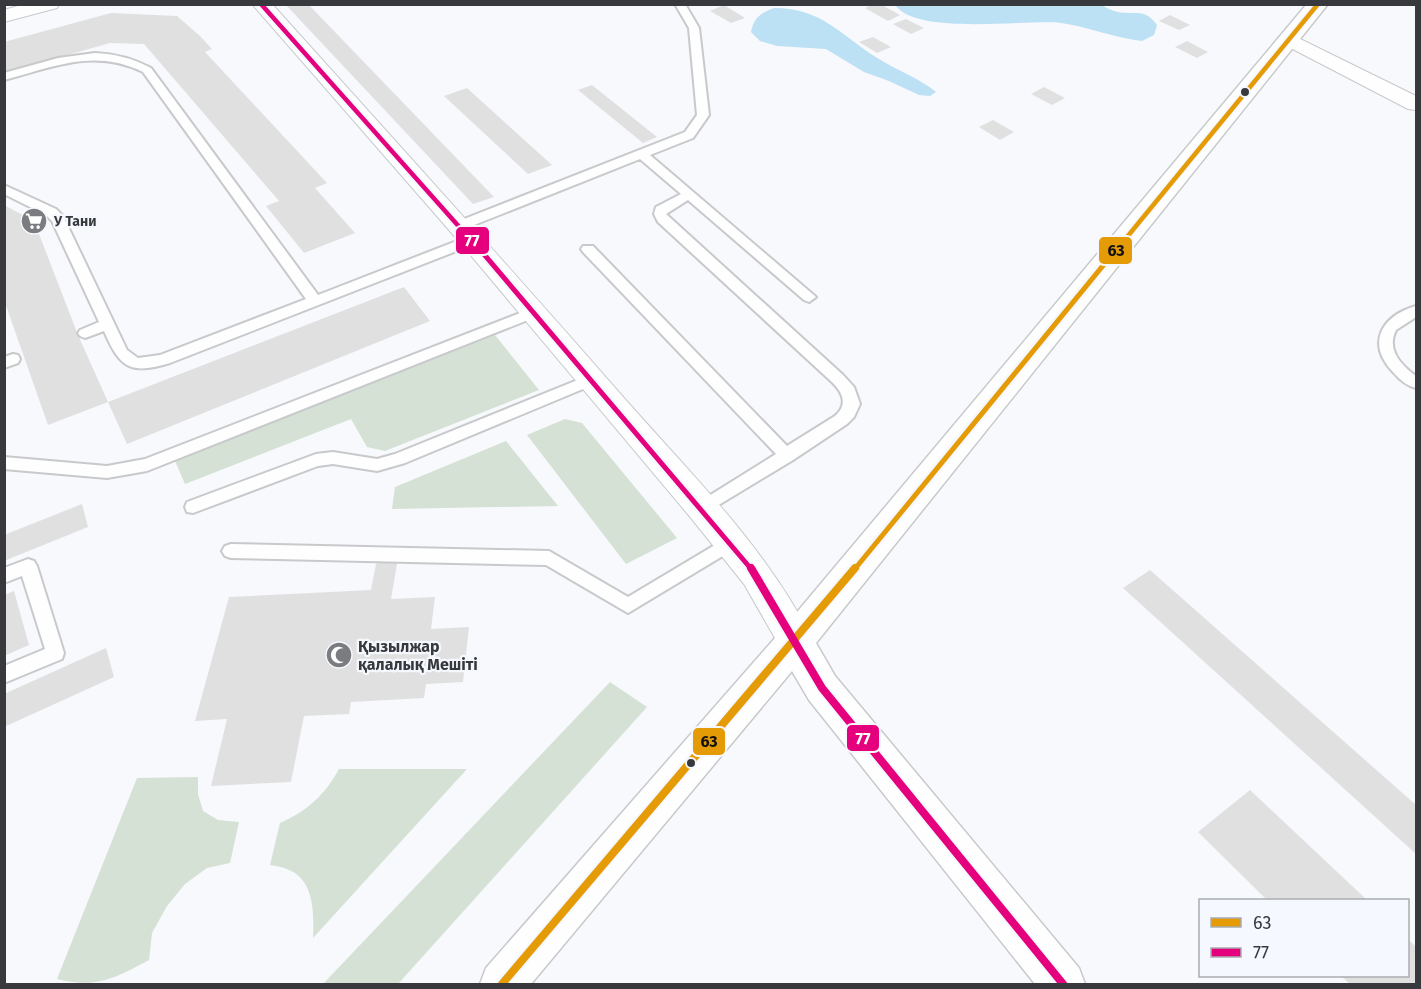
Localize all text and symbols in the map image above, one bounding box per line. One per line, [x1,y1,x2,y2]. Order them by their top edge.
unlabelled marker [1239,86,1251,98]
supermarket icon: У Тани [19,206,49,236]
place label: У Тани [53,213,96,230]
line badge: 77 [455,226,490,255]
text: 77 [465,231,480,250]
line badge: 63 [1098,236,1133,265]
text: 63 [1107,241,1125,260]
place label: Қызылжар қалалық Мешіті [358,637,478,674]
mosque icon: Қызылжар қалалық Мешіті [324,640,354,670]
line badge: 77 [846,724,880,752]
line badge: 63 [692,727,726,756]
text: 77 [856,729,871,748]
text: 63 [700,732,718,751]
unlabelled marker [685,757,697,769]
legend [1199,899,1409,977]
text: 63 [1253,912,1271,934]
text: 77 [1253,942,1269,964]

